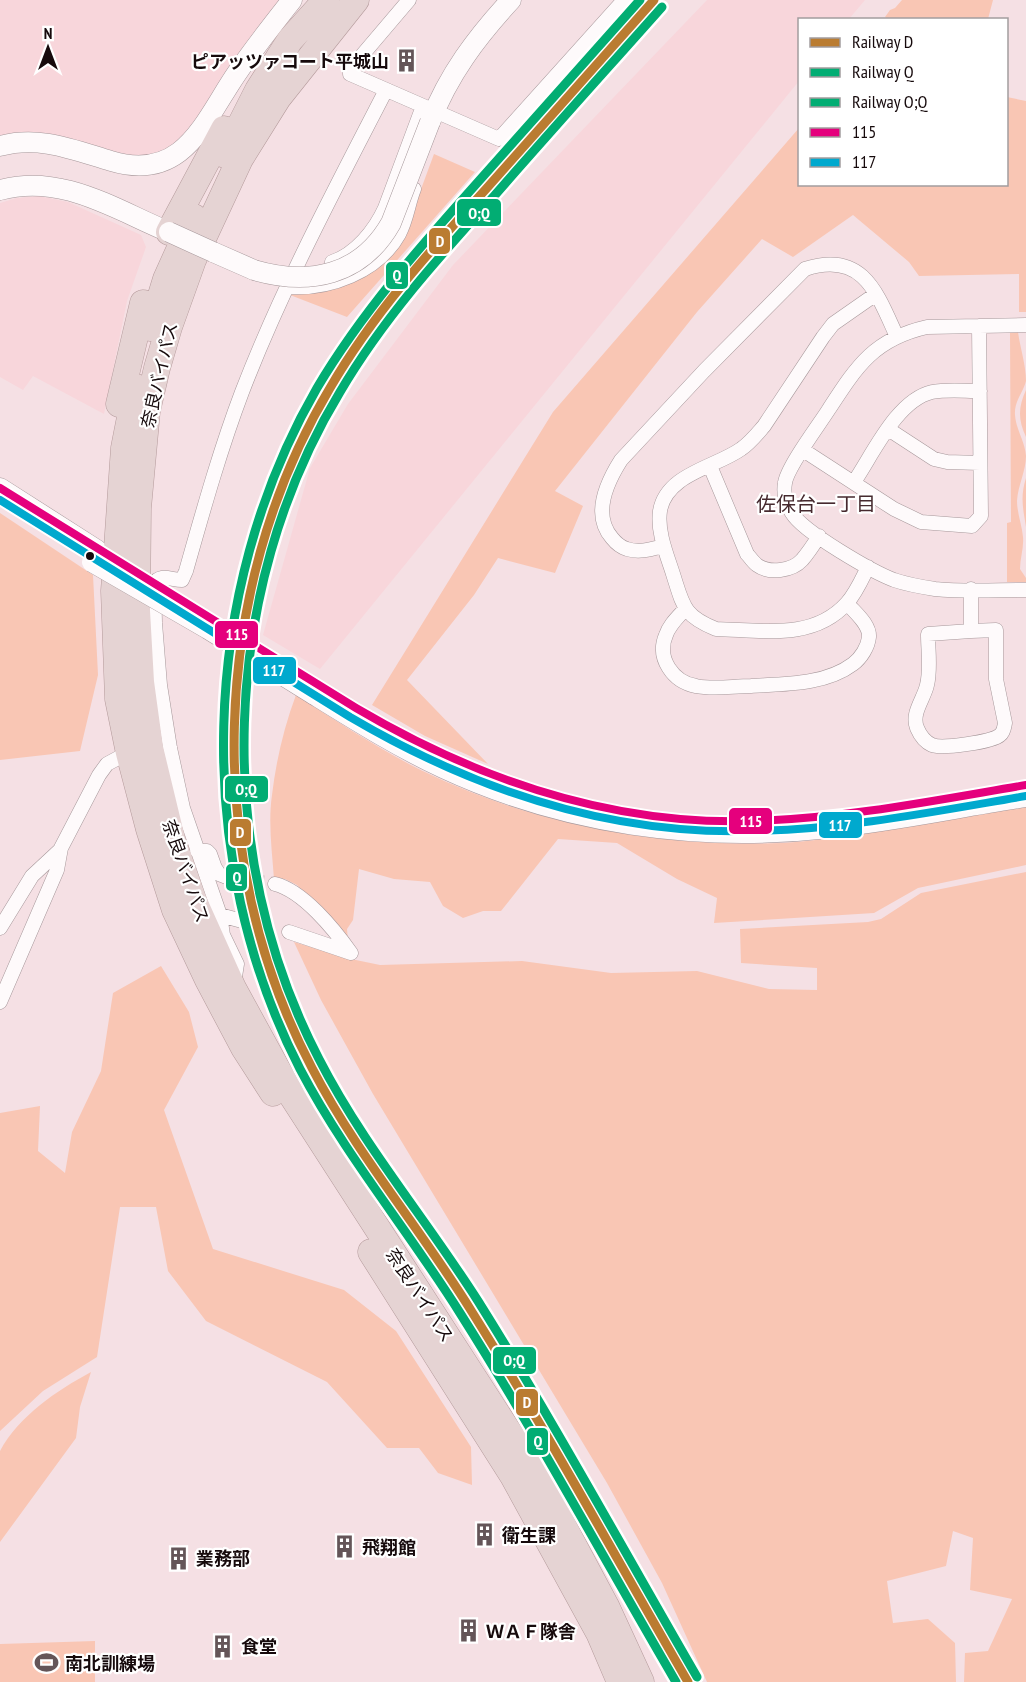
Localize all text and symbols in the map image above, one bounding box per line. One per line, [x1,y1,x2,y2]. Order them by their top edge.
north arrow [18,18,78,78]
legend [798,18,1008,186]
text: N [44,23,52,43]
text: Railway D [852,30,913,53]
building icon: ピアッツァコート平城山 [394,48,420,74]
place label: ピアッツァコート平城山 [191,50,389,73]
text: Railway Q [852,60,915,83]
text: Railway O;Q [852,90,929,113]
text: 115 [852,120,876,143]
text: 117 [852,150,876,173]
line badge: O;Q [456,198,502,227]
text: O;Q [468,203,491,223]
line badge: D [428,227,451,255]
text: D [436,231,445,251]
line badge: Q [385,261,409,290]
text: Q [393,265,403,285]
street label: 奈良バイパス [136,320,182,430]
district label: 佐保台一丁目 [756,491,876,517]
unlabelled marker [84,550,96,562]
line badge: 115 [214,620,259,649]
text: 115 [226,624,248,644]
line badge: 117 [252,656,297,685]
text: 117 [263,660,285,680]
line badge: O;Q [224,775,269,803]
text: O;Q [235,779,258,799]
line badge: 115 [728,807,773,835]
text: 115 [740,811,762,831]
line badge: 117 [818,811,863,839]
text: 117 [829,815,851,835]
street label: 奈良バイパス [158,816,214,926]
line badge: D [229,818,252,847]
text: D [236,822,245,842]
line badge: Q [225,863,248,892]
text: Q [233,867,243,887]
street label: 奈良バイパス [381,1244,459,1346]
line badge: O;Q [492,1346,537,1375]
text: O;Q [503,1350,526,1370]
line badge: D [515,1388,539,1417]
text: D [523,1392,532,1412]
line badge: Q [526,1427,549,1456]
text: Q [534,1431,544,1451]
building icon: 衛生課 [471,1522,497,1548]
place label: 衛生課 [501,1524,556,1547]
building icon: 飛翔館 [331,1534,357,1560]
place label: 飛翔館 [362,1536,416,1559]
building icon: 業務部 [165,1545,191,1571]
place label: 業務部 [196,1547,250,1570]
building icon: ＷＡＦ隊舎 [455,1618,481,1644]
place label: ＷＡＦ隊舎 [486,1620,576,1643]
building icon: 食堂 [210,1633,236,1659]
place label: 食堂 [241,1635,277,1658]
sports icon: 南北訓練場 [34,1650,60,1676]
place label: 南北訓練場 [65,1652,155,1675]

